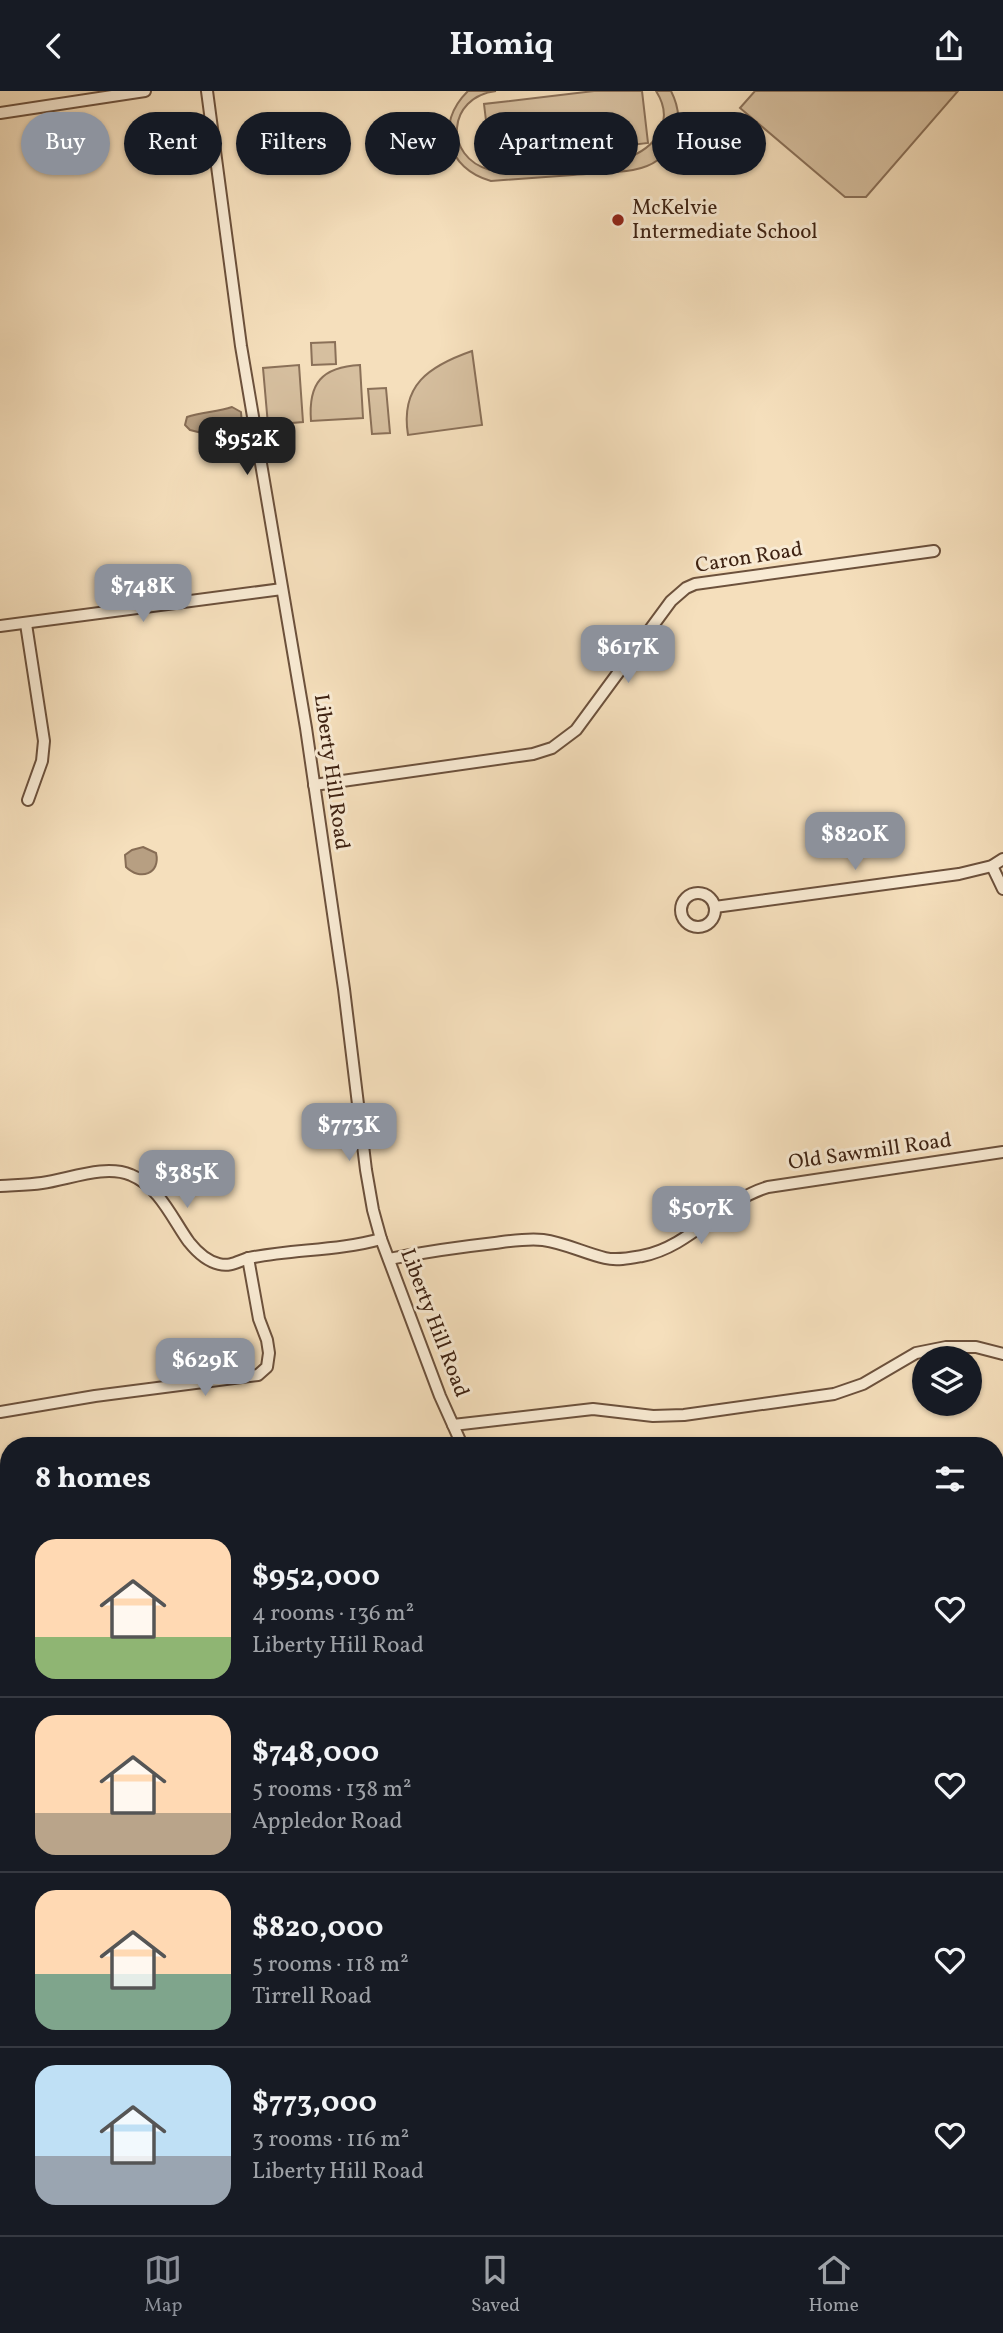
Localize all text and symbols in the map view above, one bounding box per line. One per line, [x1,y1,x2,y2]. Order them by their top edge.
text: Homiq [450,24,553,68]
icon: back [35,27,73,65]
icon: share [930,27,968,65]
chip: Buy [21,112,110,175]
chip: Rent [124,112,222,175]
chip: Filters [236,112,351,175]
chip: New [365,112,460,175]
chip: Apartment [474,112,638,175]
chip: House [652,112,766,175]
place label: McKelvie Intermediate School [632,194,817,247]
marker: McKelvie Intermediate School [610,212,626,228]
pin: $952K [198,417,296,477]
text: $952K [214,424,280,456]
street label: Caron Road [693,535,805,581]
pin: $748K [94,565,192,624]
text: $748K [111,571,175,603]
pin: $617K [579,625,677,685]
text: $617K [597,632,659,664]
street label: Liberty Hill Road [306,692,356,852]
pin: $820K [806,813,904,872]
text: $820K [821,819,889,851]
pin: $773K [300,1103,398,1163]
text: $773K [318,1110,380,1142]
street label: Old Sawmill Road [787,1126,953,1178]
pin: $385K [138,1151,236,1210]
text: $385K [155,1157,219,1189]
pin: $507K [652,1187,750,1246]
text: $507K [668,1193,734,1225]
street label: Liberty Hill Road [392,1245,476,1401]
pin: $629K [156,1339,254,1398]
text: $629K [172,1345,238,1377]
map controls [912,1346,982,1416]
button: layers [912,1346,982,1416]
text: 8 homes [35,1458,151,1500]
icon: filters [931,1460,969,1498]
text: $952,000 [252,1556,380,1598]
icon: home [91,1567,175,1651]
icon: heart [931,1590,969,1628]
text: 4 rooms · 136 m² [252,1598,414,1630]
text: Liberty Hill Road [252,1630,424,1662]
text: $748,000 [252,1732,379,1774]
icon: home [91,1743,175,1827]
icon: heart [931,1766,969,1804]
text: 5 rooms · 138 m² [252,1774,412,1806]
text: Appledor Road [252,1806,403,1838]
text: $820,000 [252,1907,383,1949]
icon: home [91,1918,175,2002]
icon: heart [931,1941,969,1979]
text: 5 rooms · 118 m² [252,1949,409,1981]
text: Tirrell Road [252,1981,372,2013]
text: $773,000 [252,2082,377,2124]
icon: home [91,2093,175,2177]
icon: heart [931,2116,969,2154]
text: 3 rooms · 116 m² [252,2124,409,2156]
text: Liberty Hill Road [252,2156,424,2188]
tab: Map [144,2251,182,2319]
tab: Saved [471,2251,520,2319]
tab: Home [808,2251,859,2319]

